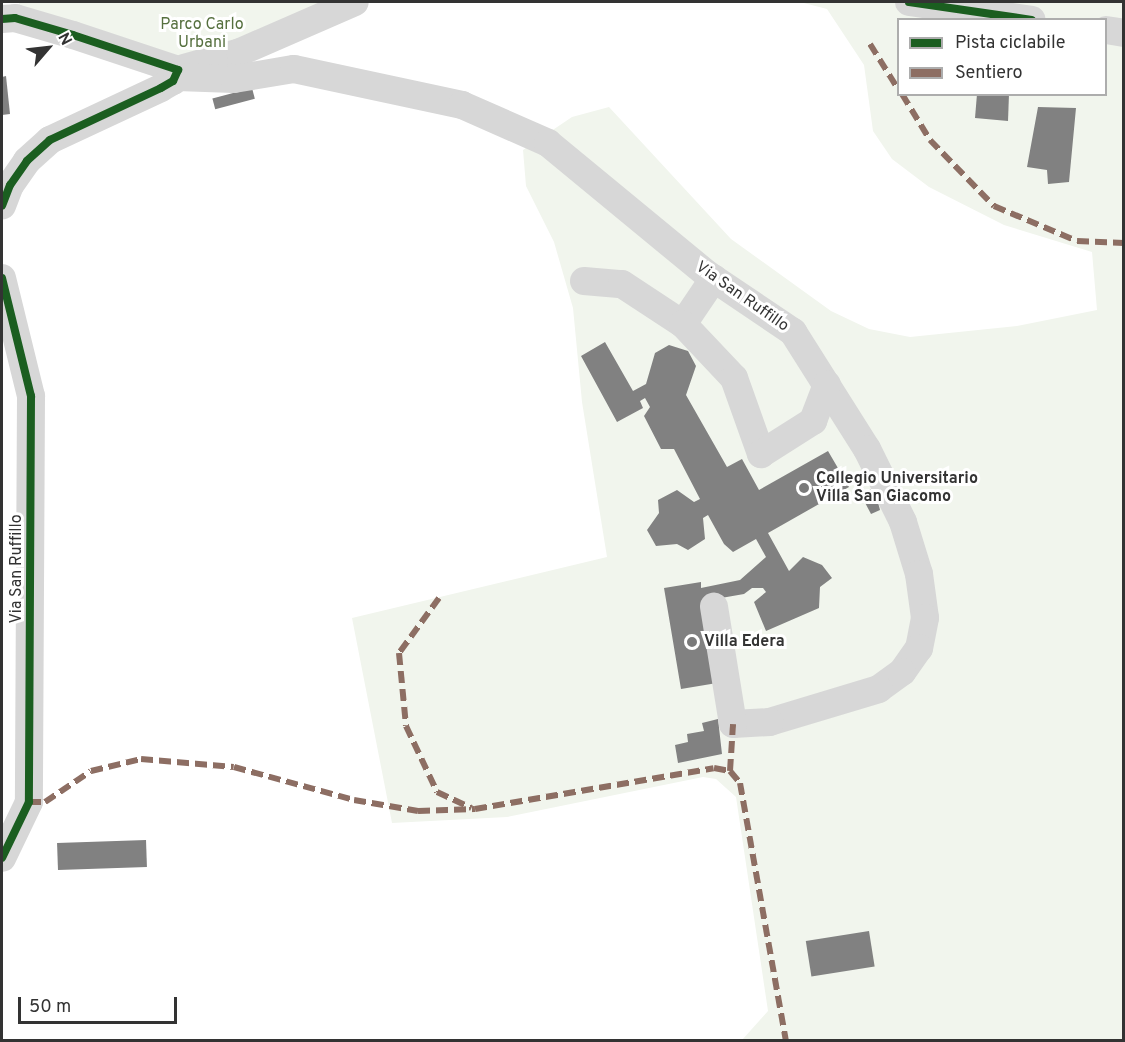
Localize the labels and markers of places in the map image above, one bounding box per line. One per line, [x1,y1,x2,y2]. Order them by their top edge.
place label: Collegio Universitario Villa San Giacomo [816,469,978,507]
marker: Collegio Universitario Villa San Giacomo [797,481,811,495]
place label: Villa Edera [704,632,785,652]
marker: Villa Edera [685,635,699,649]

